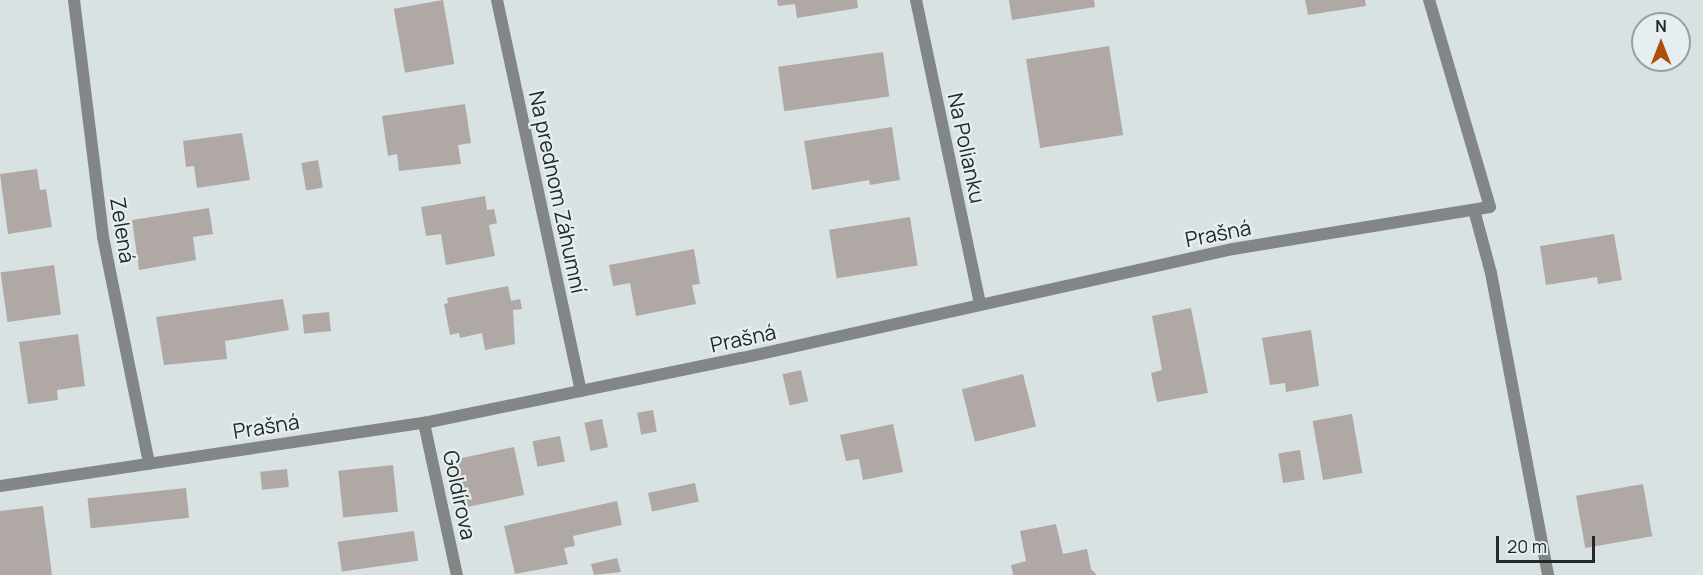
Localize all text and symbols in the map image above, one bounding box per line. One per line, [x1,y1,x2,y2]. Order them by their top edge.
north arrow [1631,12,1691,72]
text: N [1655,15,1667,37]
street label: Na prednom Záhumní [524,88,592,296]
street label: Na Polianku [943,91,991,205]
street label: Zelená [105,195,141,265]
street label: Prašná [1183,214,1253,252]
street label: Prašná [708,319,778,357]
street label: Prašná [231,408,301,444]
street label: Goldírova [438,448,482,542]
scale bar [1499,524,1598,562]
text: 20 m [1507,534,1547,558]

